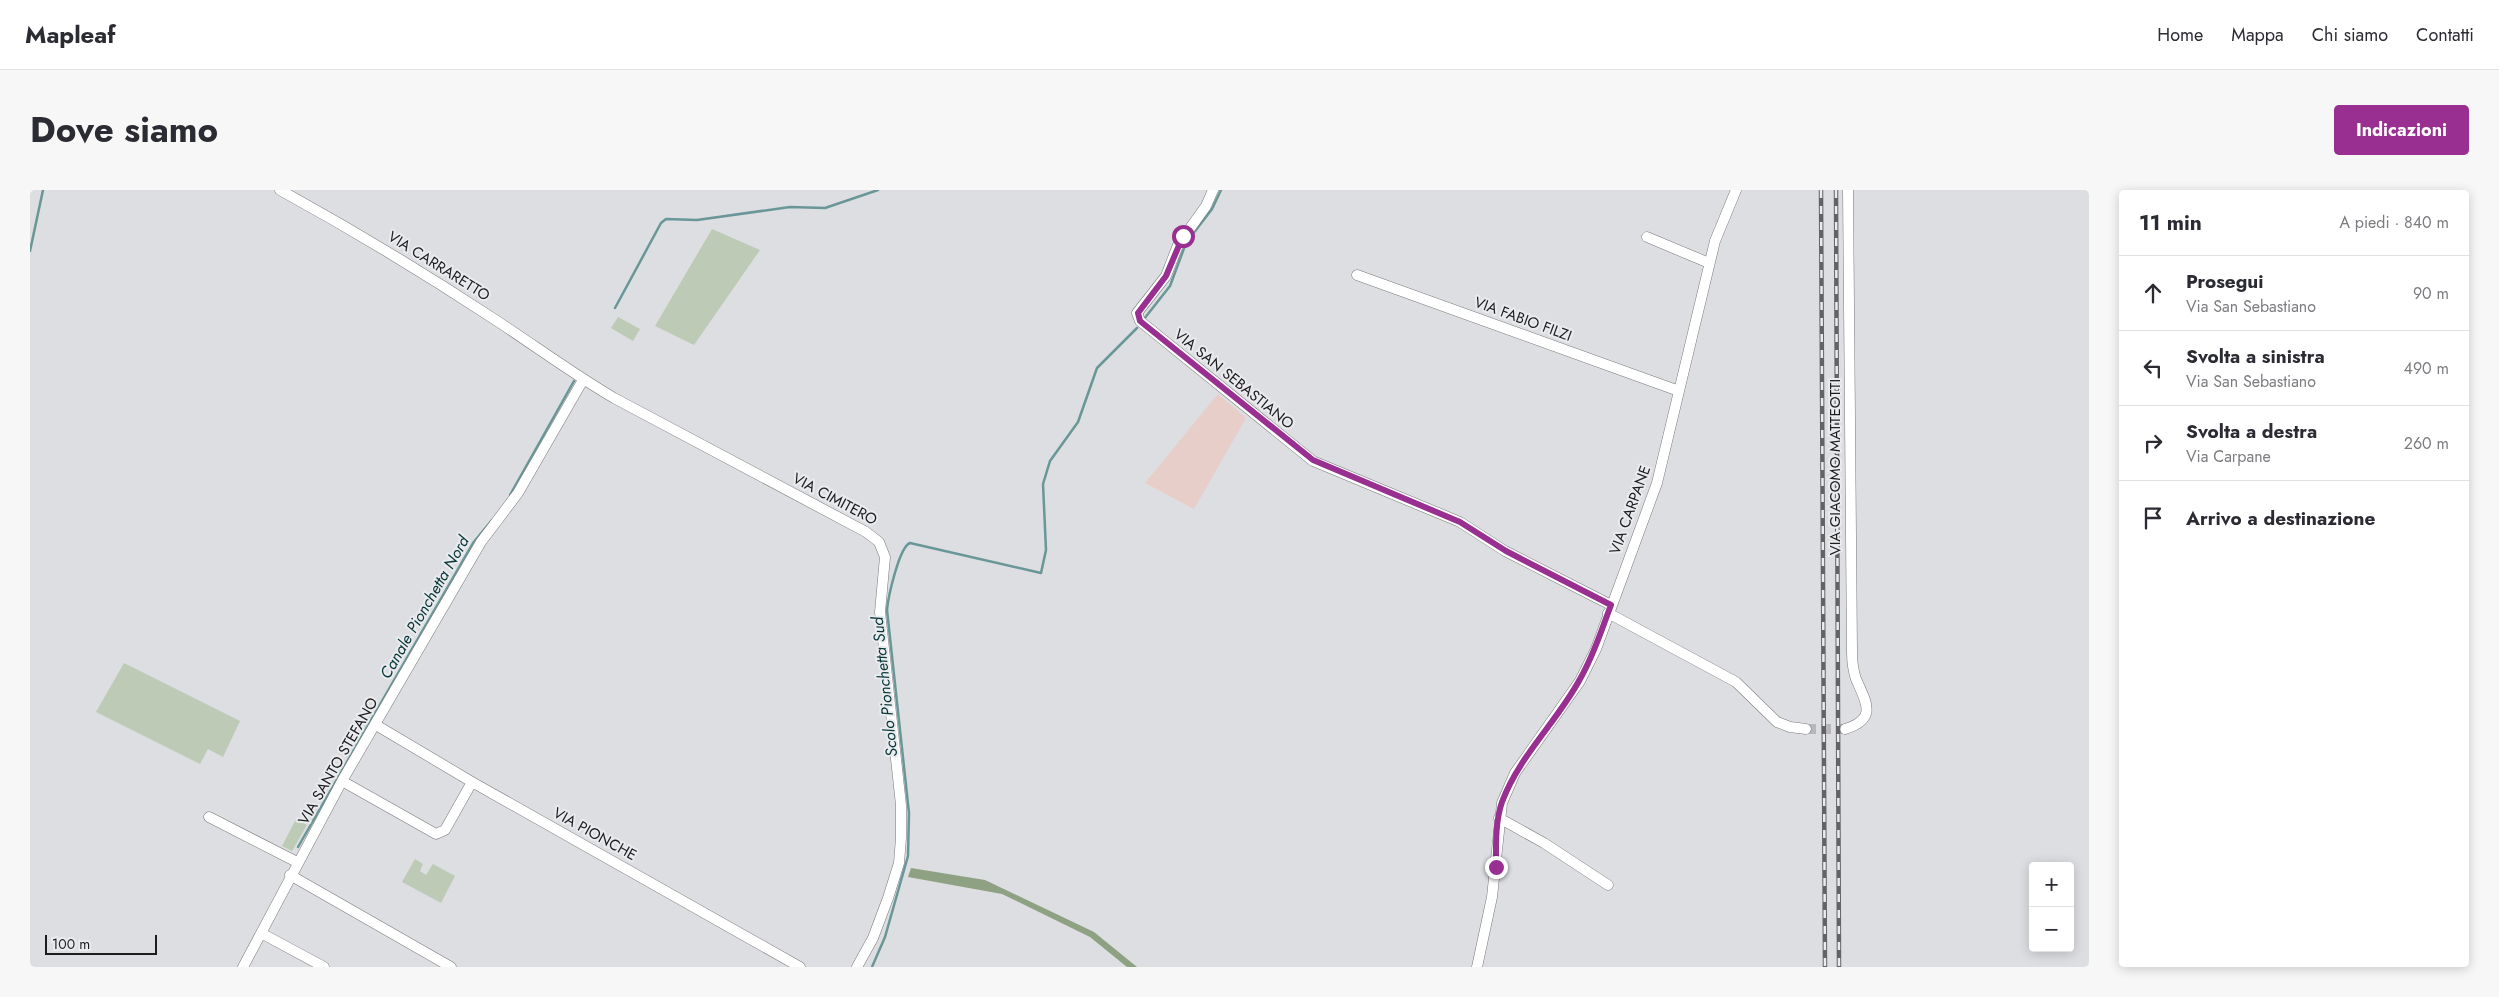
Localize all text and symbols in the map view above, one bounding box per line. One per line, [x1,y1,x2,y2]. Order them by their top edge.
text: Mapleaf [25,17,116,52]
text: Home [2157,22,2203,48]
text: Mappa [2231,22,2284,48]
text: Chi siamo [2312,22,2388,48]
text: Contatti [2416,22,2474,48]
text: Dove siamo [30,105,218,155]
button: Indicazioni [2334,105,2469,155]
text: 11 min [2139,208,2202,238]
text: A piedi · 840 m [2339,211,2449,234]
route start [1172,225,1195,248]
street label: VIA CARRARETTO [384,226,494,306]
text: Prosegui [2186,268,2264,295]
icon: ahead [2139,279,2167,307]
text: 90 m [2413,282,2449,305]
street label: VIA FABIO FILZI [1471,291,1575,347]
text: Via San Sebastiano [2186,295,2316,318]
street label: VIA SAN SEBASTIANO [1169,324,1299,435]
text: Svolta a sinistra [2186,343,2325,370]
icon: left [2139,354,2167,382]
text: 490 m [2404,357,2449,380]
text: Via San Sebastiano [2186,370,2316,393]
street label: VIA GIACOMO MATTEOTTI [1824,379,1846,555]
text: Svolta a destra [2186,418,2317,445]
icon: right [2139,429,2167,457]
text: 260 m [2404,432,2449,455]
text: Via Carpane [2186,445,2271,468]
street label: VIA CARPANE [1604,462,1656,558]
street label: VIA CIMITERO [789,467,881,531]
icon: arrive [2139,504,2167,532]
text: Arrivo a destinazione [2186,505,2375,532]
water label: Canale Pionchetta Nord [374,531,475,683]
water label: Scolo Pionchetta Sud [866,615,903,758]
street label: VIA SANTO STEFANO [293,693,383,829]
street label: VIA PIONCHE [549,802,641,866]
route end [1485,856,1508,879]
map controls [2029,862,2074,952]
button: + [2029,862,2074,907]
button: − [2029,907,2074,952]
scale bar [45,932,158,955]
text: 100 m [52,934,90,954]

